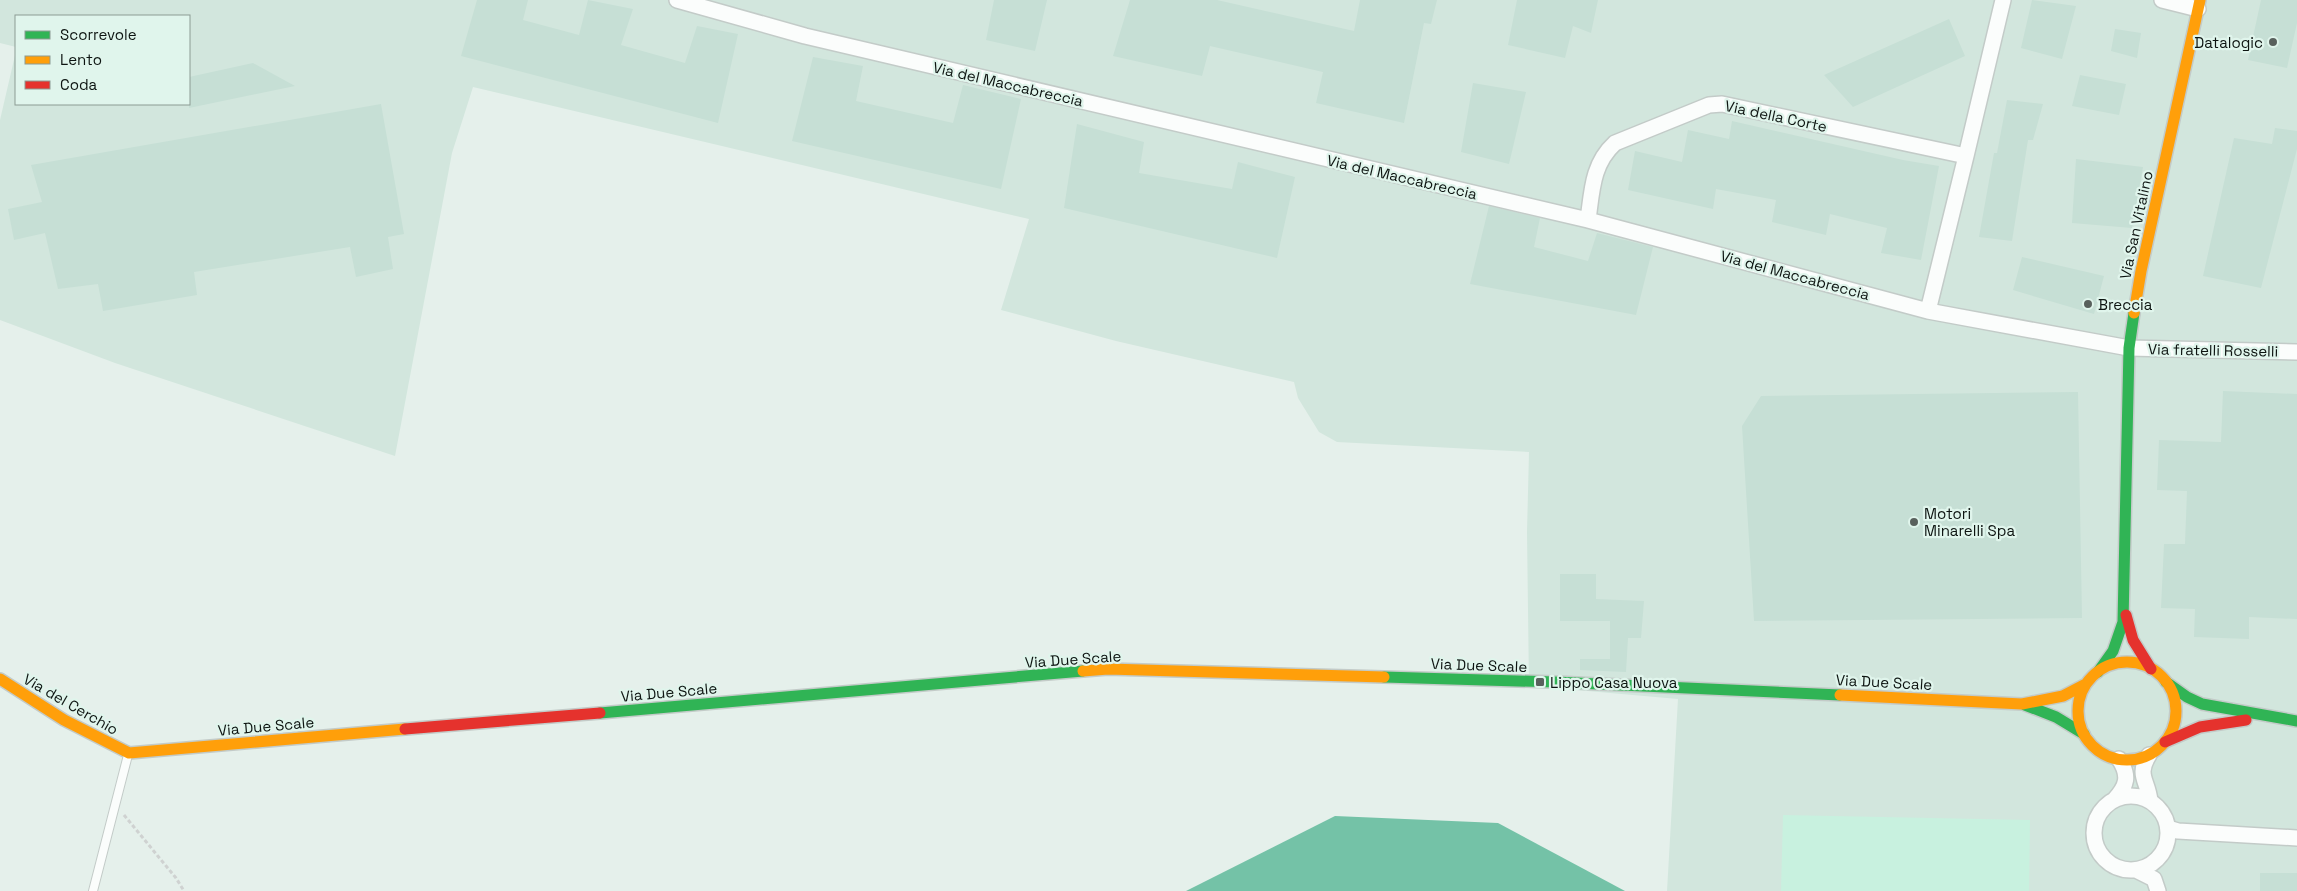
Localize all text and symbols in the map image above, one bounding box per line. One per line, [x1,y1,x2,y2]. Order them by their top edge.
legend [15,15,190,105]
text: Scorrevole [60,25,137,44]
place label: Datalogic [2194,33,2263,52]
marker: Datalogic [2267,36,2279,48]
text: Lento [60,50,102,69]
street label: Via del Maccabreccia [931,57,1085,111]
text: Coda [60,75,98,94]
street label: Via della Corte [1723,96,1829,136]
street label: Via del Maccabreccia [1325,150,1479,204]
street label: Via San Vitalino [2115,169,2157,281]
street label: Via del Maccabreccia [1718,246,1872,304]
place label: Breccia [2098,295,2153,314]
marker: Breccia [2082,298,2094,310]
street label: Via fratelli Rosselli [2148,339,2278,361]
place label: Motori Minarelli Spa [1924,504,2015,540]
marker: Motori Minarelli Spa [1908,516,1920,528]
street label: Via Due Scale [1024,646,1122,672]
street label: Via Due Scale [1430,654,1528,676]
street label: Via del Cerchio [20,669,122,739]
street label: Via Due Scale [1835,670,1933,694]
place label: Lippo Casa Nuova [1550,673,1678,692]
marker: Lippo Casa Nuova [1534,676,1546,688]
street label: Via Due Scale [620,678,718,706]
street label: Via Due Scale [217,712,315,740]

